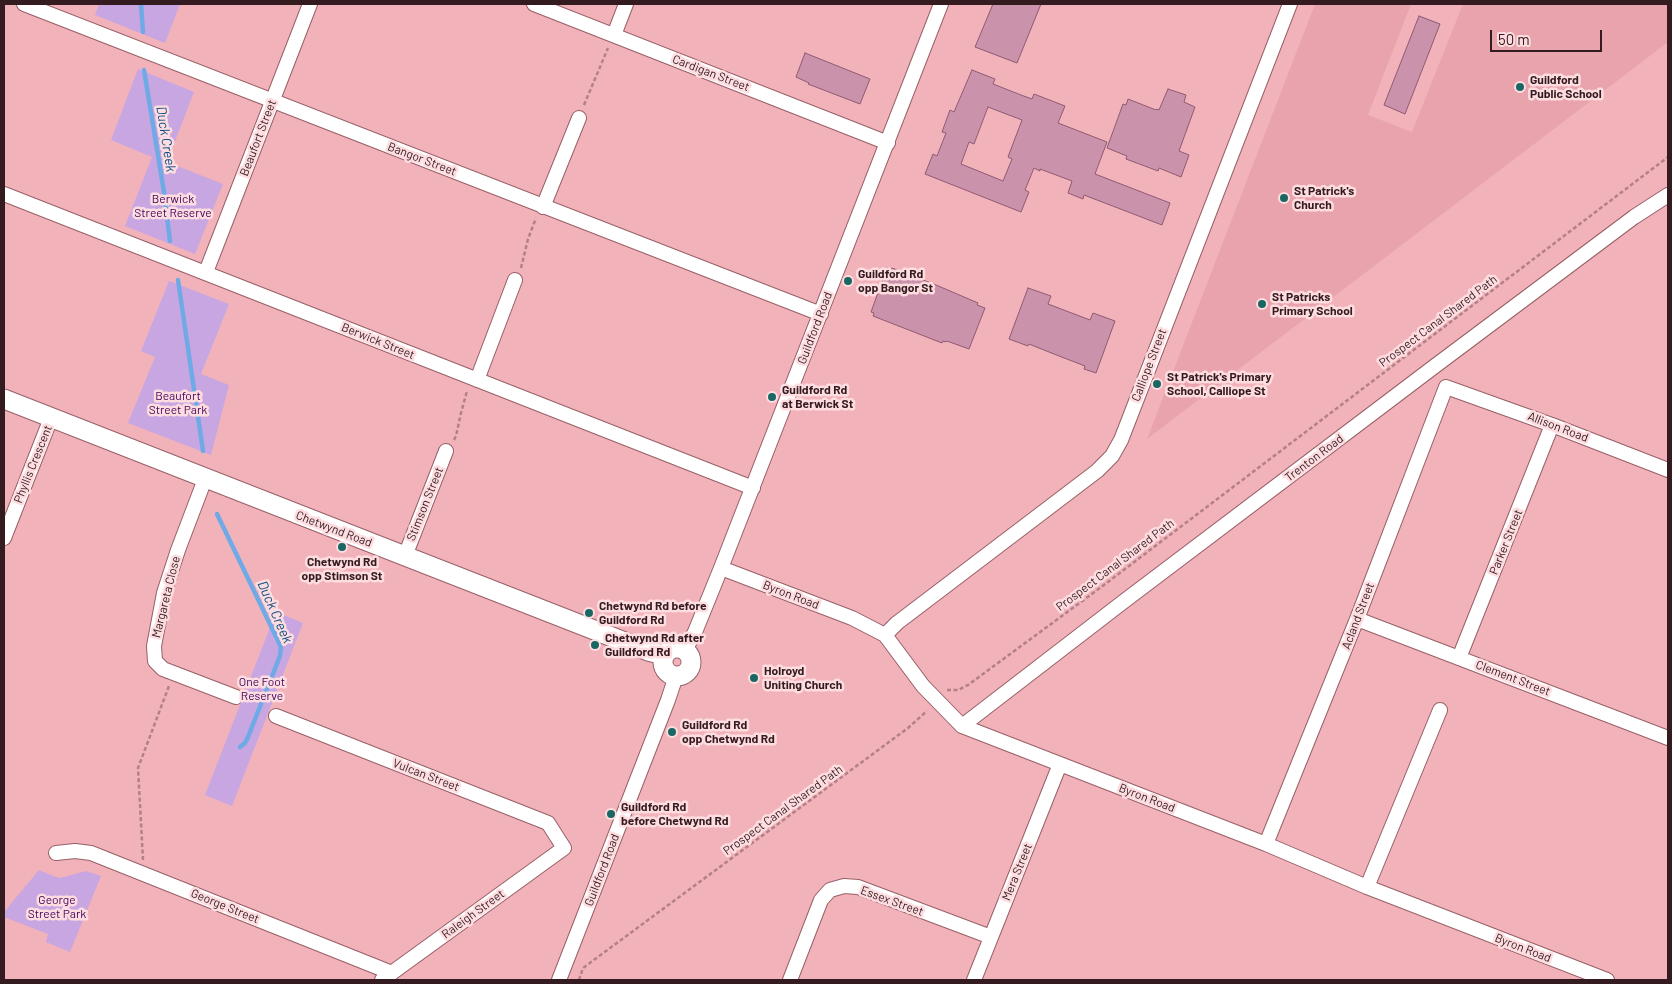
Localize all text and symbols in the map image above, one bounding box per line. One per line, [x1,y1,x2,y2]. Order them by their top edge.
scale bar [1492,20,1604,52]
text: 50 m [1498,30,1530,48]
street label: Cardigan Street [670,52,752,94]
place label: Guildford Public School [1530,73,1602,101]
marker: Guildford Public School [1514,81,1526,93]
street label: Beaufort Street [237,98,279,178]
water label: Duck Creek [153,105,179,173]
street label: Bangor Street [386,139,458,179]
place label: St Patrick's Church [1294,184,1354,212]
park label: Berwick Street Reserve [134,192,212,220]
marker: St Patrick's Church [1278,192,1290,204]
place label: Guildford Rd opp Bangor St [858,267,933,295]
street label: Prospect Canal Shared Path [1376,272,1500,370]
marker: Guildford Rd opp Bangor St [842,275,854,287]
street label: Guildford Road [795,290,835,366]
place label: St Patricks Primary School [1272,290,1353,318]
marker: St Patricks Primary School [1256,298,1268,310]
street label: Berwick Street [339,320,417,362]
street label: Calliope Street [1129,327,1169,403]
place label: St Patrick's Primary School, Calliope St [1167,370,1272,398]
marker: St Patrick's Primary School, Calliope St [1151,378,1163,390]
place label: Guildford Rd at Berwick St [782,383,853,411]
park label: Beaufort Street Park [149,389,207,417]
marker: Guildford Rd at Berwick St [766,391,778,403]
street label: Allison Road [1526,409,1590,445]
street label: Phyllis Crescent [11,423,55,505]
street label: Trenton Road [1282,431,1346,485]
street label: Stimson Street [404,465,446,543]
street label: Parker Street [1486,507,1526,577]
street label: Chetwynd Road [294,508,374,550]
street label: Prospect Canal Shared Path [1053,516,1177,614]
marker: Chetwynd Rd opp Stimson St [336,541,348,553]
street label: Margareta Close [149,555,183,639]
place label: Chetwynd Rd opp Stimson St [302,555,382,583]
water label: Duck Creek [254,578,296,646]
street label: Byron Road [761,578,821,612]
street label: Acland Street [1339,581,1377,651]
place label: Chetwynd Rd before Guildford Rd [599,599,707,627]
marker: Chetwynd Rd before Guildford Rd [583,607,595,619]
place label: Chetwynd Rd after Guildford Rd [605,631,704,659]
marker: Chetwynd Rd after Guildford Rd [589,639,601,651]
street label: Clement Street [1474,657,1552,699]
place label: Holroyd Uniting Church [764,664,842,692]
marker: Holroyd Uniting Church [748,672,760,684]
park label: One Foot Reserve [239,675,285,703]
place label: Guildford Rd opp Chetwynd Rd [682,718,775,746]
marker: Guildford Rd opp Chetwynd Rd [666,726,678,738]
street label: Vulcan Street [391,756,461,794]
street label: Prospect Canal Shared Path [721,762,845,858]
street label: Byron Road [1117,781,1177,815]
place label: Guildford Rd before Chetwynd Rd [621,800,729,828]
marker: Guildford Rd before Chetwynd Rd [605,808,617,820]
street label: Guildford Road [582,832,622,908]
street label: Mera Street [999,841,1035,903]
street label: Essex Street [859,883,925,919]
street label: George Street [189,886,261,926]
street label: Raleigh Street [439,887,507,941]
park label: George Street Park [28,893,86,921]
street label: Byron Road [1493,931,1553,965]

